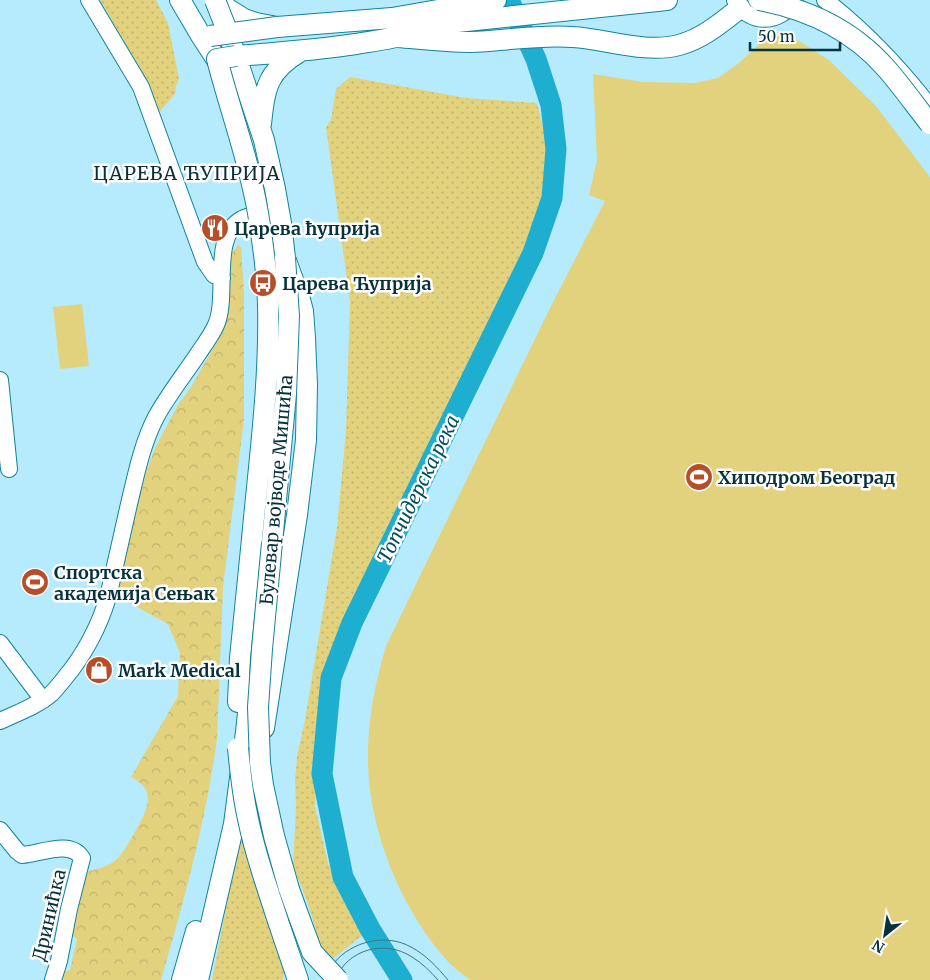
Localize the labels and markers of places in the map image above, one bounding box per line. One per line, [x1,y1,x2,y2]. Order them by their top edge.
restaurant icon: Царева ћуприја [200,213,230,243]
place label: Царева ћуприја [234,217,380,240]
bus stop icon: Царева Ћуприја [248,268,278,298]
place label: Царева Ћуприја [282,272,432,295]
sports icon: Хиподром Београд [684,462,714,492]
place label: Хиподром Београд [718,466,896,489]
place label: Спортска академија Сењак [54,561,215,605]
sports icon: Спортска академија Сењак [20,567,50,597]
shop icon: Mark Medical [84,655,114,685]
place label: Mark Medical [118,659,241,682]

